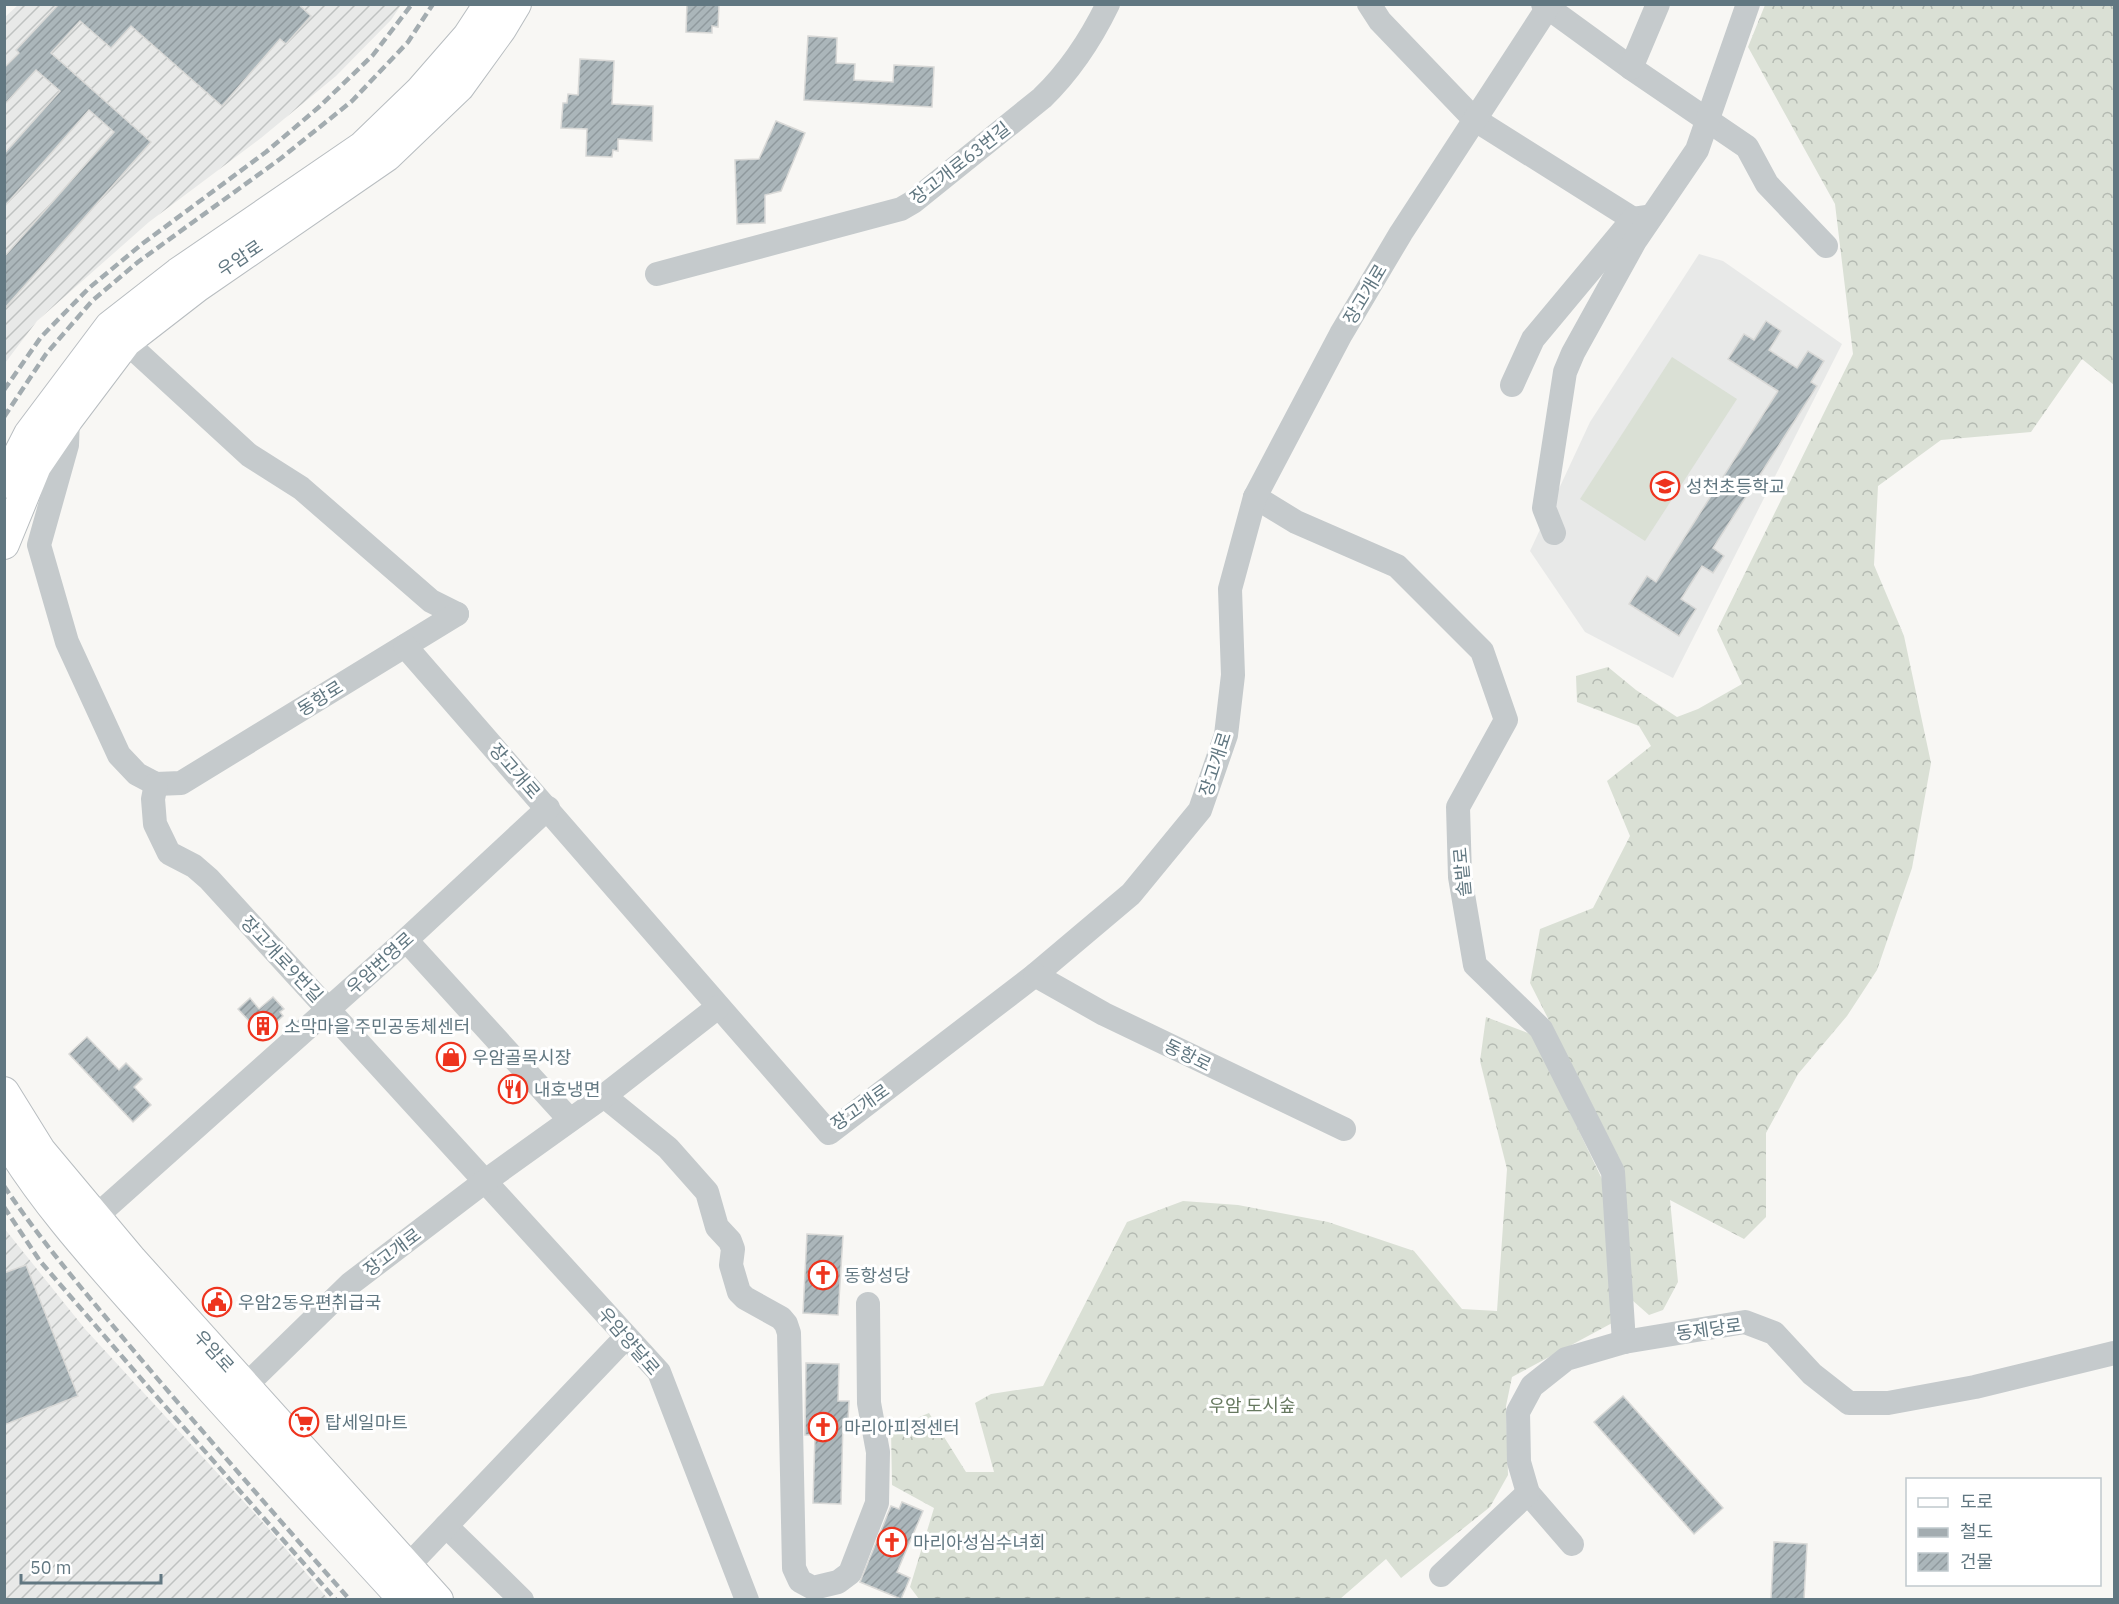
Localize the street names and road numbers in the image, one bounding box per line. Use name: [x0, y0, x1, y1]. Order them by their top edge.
street label: 장고개로63번길: [905, 117, 1015, 209]
street label: 우암로: [213, 235, 267, 281]
street label: 장고개로: [1338, 260, 1392, 328]
street label: 동항로: [293, 675, 347, 721]
street label: 장고개로: [1194, 729, 1236, 799]
street label: 장고개로: [485, 738, 545, 804]
street label: 솔밭로: [1448, 846, 1476, 898]
street label: 장고개로9번길: [236, 911, 328, 1007]
street label: 우암번영로: [342, 927, 418, 999]
street label: 동항로: [1161, 1034, 1215, 1076]
street label: 장고개로: [826, 1079, 894, 1135]
street label: 장고개로: [359, 1223, 425, 1281]
street label: 우암양달로: [593, 1302, 665, 1380]
street label: 동제당로: [1675, 1313, 1743, 1345]
street label: 우암로: [189, 1325, 239, 1377]

